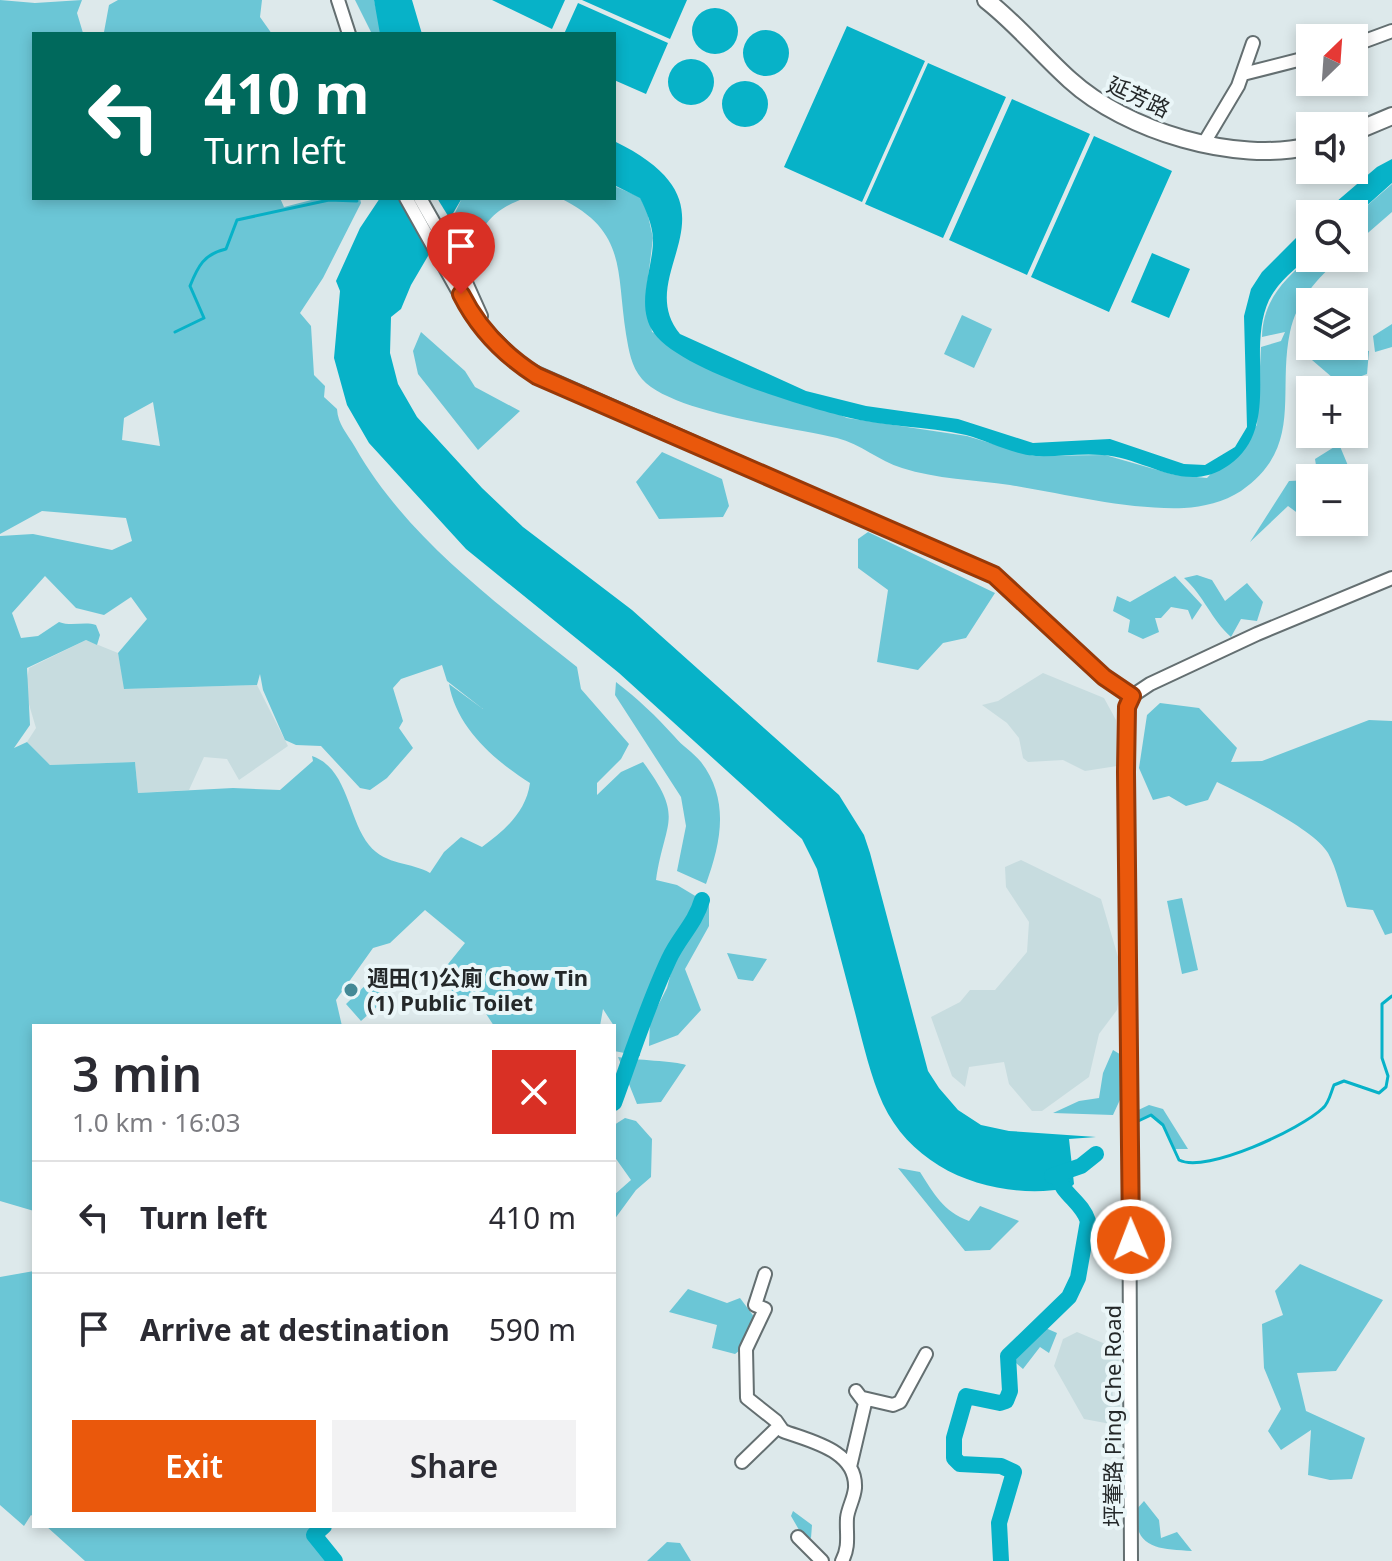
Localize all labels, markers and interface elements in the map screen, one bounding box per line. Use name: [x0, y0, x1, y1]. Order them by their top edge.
north arrow: [1296, 24, 1368, 96]
map controls: [1296, 24, 1368, 536]
text: 410 m: [204, 54, 369, 130]
icon: left: [72, 64, 176, 168]
street label: 延芳路: [1103, 68, 1175, 124]
button: sound: [1296, 112, 1368, 184]
text: Turn left: [204, 126, 346, 175]
button: search: [1296, 200, 1368, 272]
pin: [427, 212, 495, 294]
icon: arrive: [439, 224, 483, 268]
button: layers: [1296, 288, 1368, 360]
button: +: [1296, 376, 1368, 448]
button: −: [1296, 464, 1368, 536]
place label: 週田(1)公廁 Chow Tin (1) Public Toilet: [367, 962, 588, 1017]
marker: 週田(1)公廁 Chow Tin (1) Public Toilet: [342, 981, 360, 999]
text: 3 min: [72, 1041, 202, 1106]
button: close: [492, 1050, 576, 1134]
text: 1.0 km · 16:03: [72, 1104, 241, 1140]
icon: left: [72, 1195, 116, 1239]
text: Turn left: [140, 1197, 268, 1238]
text: 410 m: [489, 1197, 576, 1238]
position arrow: [1089, 1198, 1173, 1282]
street label: 坪輋路 Ping Che Road: [1097, 1305, 1127, 1527]
icon: arrive: [72, 1307, 116, 1351]
text: Arrive at destination: [140, 1309, 450, 1350]
text: 590 m: [489, 1309, 576, 1350]
button: Exit: [72, 1420, 316, 1512]
button: Share: [332, 1420, 576, 1512]

